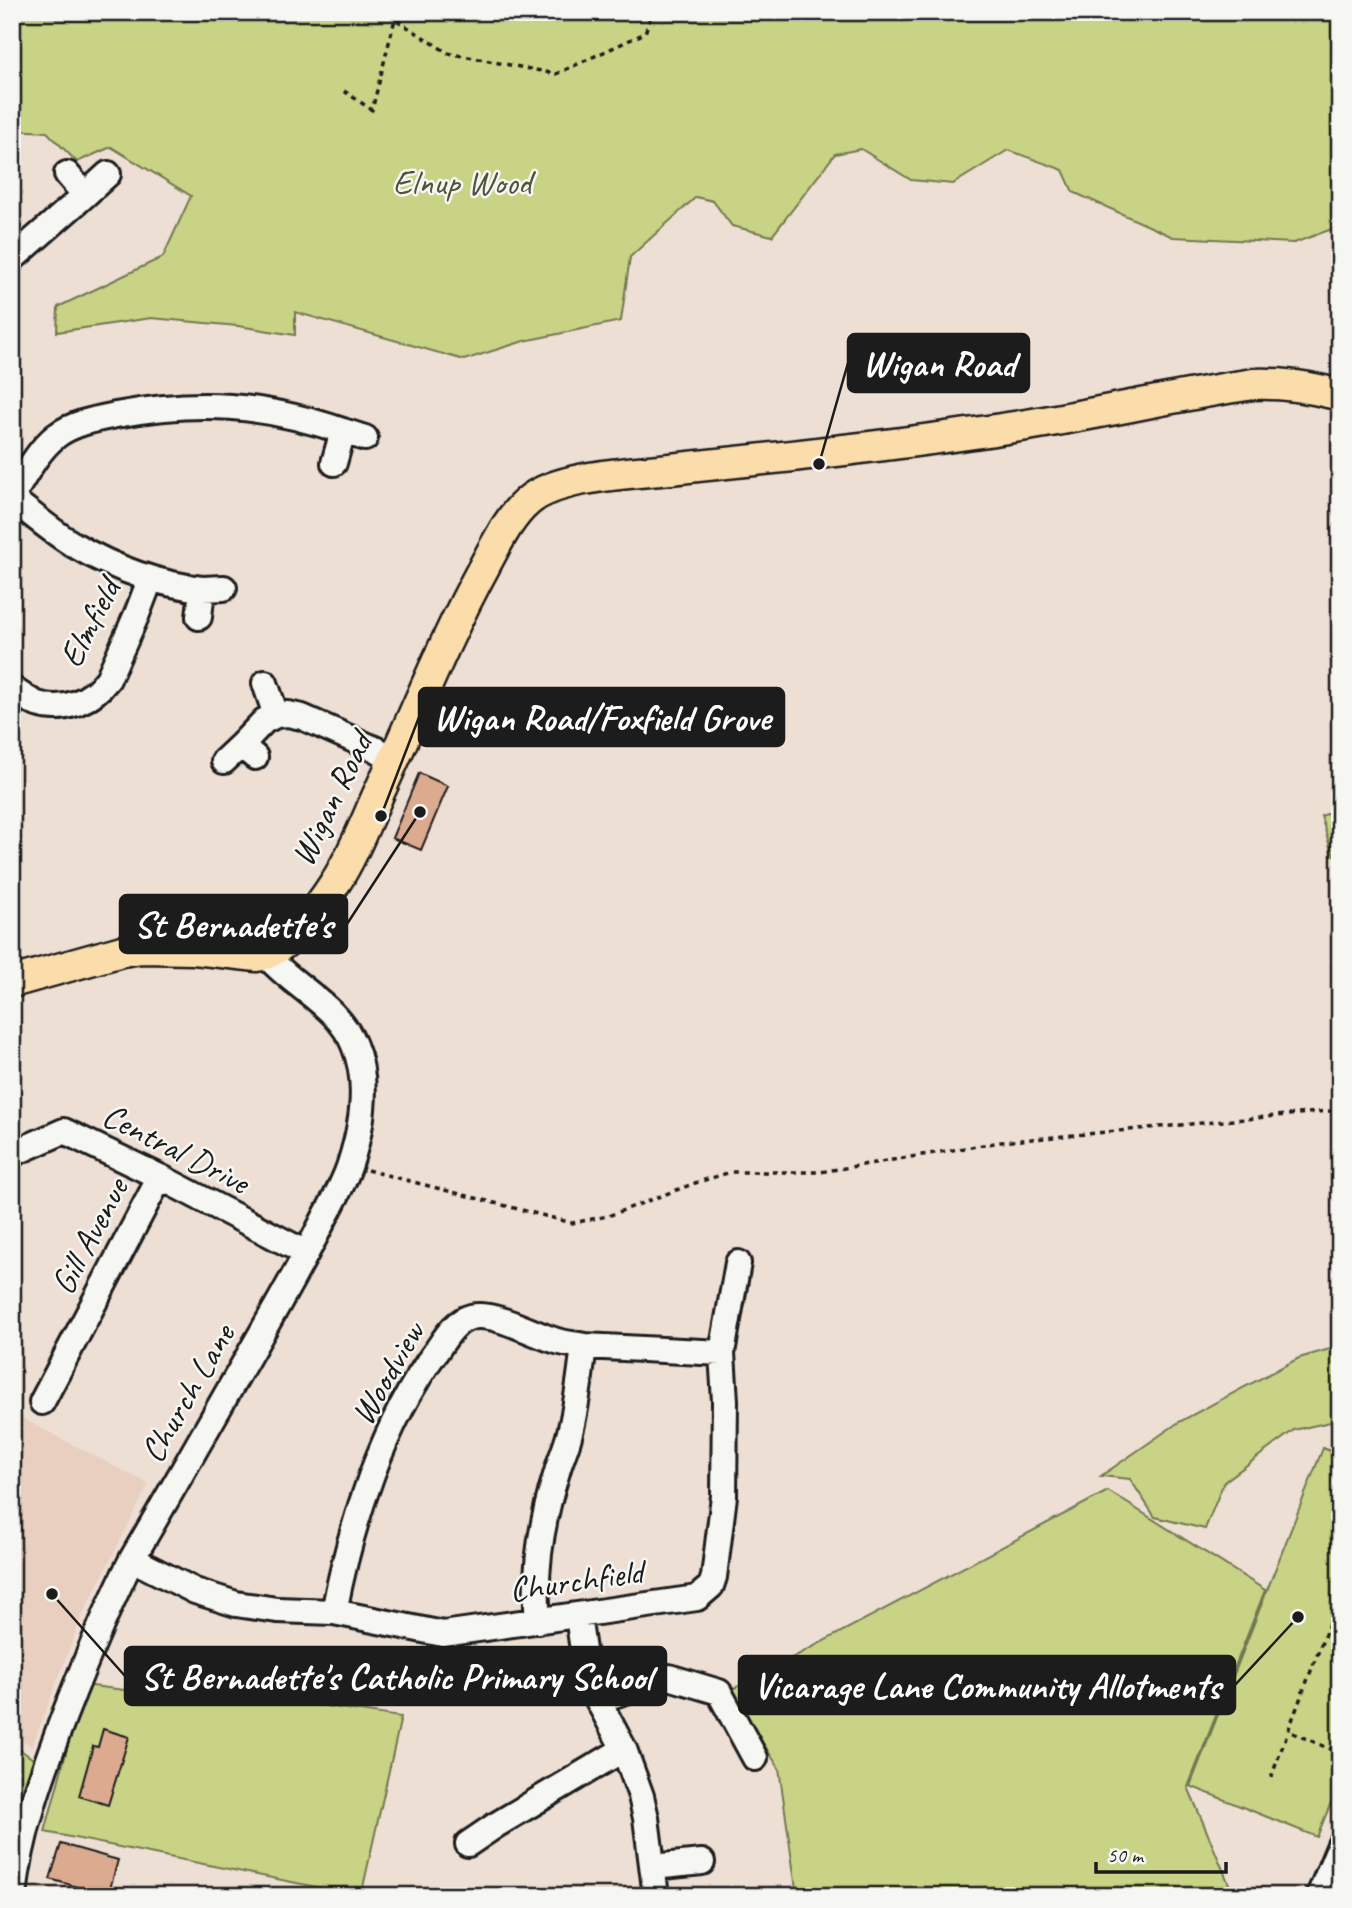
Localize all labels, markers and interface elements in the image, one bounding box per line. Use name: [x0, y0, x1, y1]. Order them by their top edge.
park label: Elnup Wood: [393, 160, 536, 205]
callout: Wigan Road: [848, 334, 1029, 392]
text: Wigan Road: [863, 340, 1022, 387]
street label: Elmfield: [48, 567, 133, 675]
callout: Wigan Road/Foxfield Grove: [419, 688, 784, 746]
text: Wigan Road/Foxfield Grove: [434, 694, 774, 741]
street label: Wigan Road: [280, 721, 385, 873]
callout: St Bernadette's: [120, 895, 347, 953]
text: St Bernadette's: [134, 901, 336, 948]
street label: Central Drive: [95, 1092, 259, 1206]
street label: Gill Avenue: [40, 1168, 140, 1302]
street label: Woodview: [340, 1311, 436, 1433]
street label: Church Lane: [130, 1314, 246, 1470]
street label: Churchfield: [506, 1548, 651, 1612]
callout: St Bernadette's Catholic Primary School: [125, 1647, 666, 1705]
text: St Bernadette's Catholic Primary School: [140, 1653, 658, 1700]
callout: Vicarage Lane Community Allotments: [739, 1656, 1235, 1714]
text: Vicarage Lane Community Allotments: [753, 1662, 1225, 1709]
scale bar: [1096, 1831, 1226, 1875]
text: 50 m: [1107, 1842, 1145, 1868]

